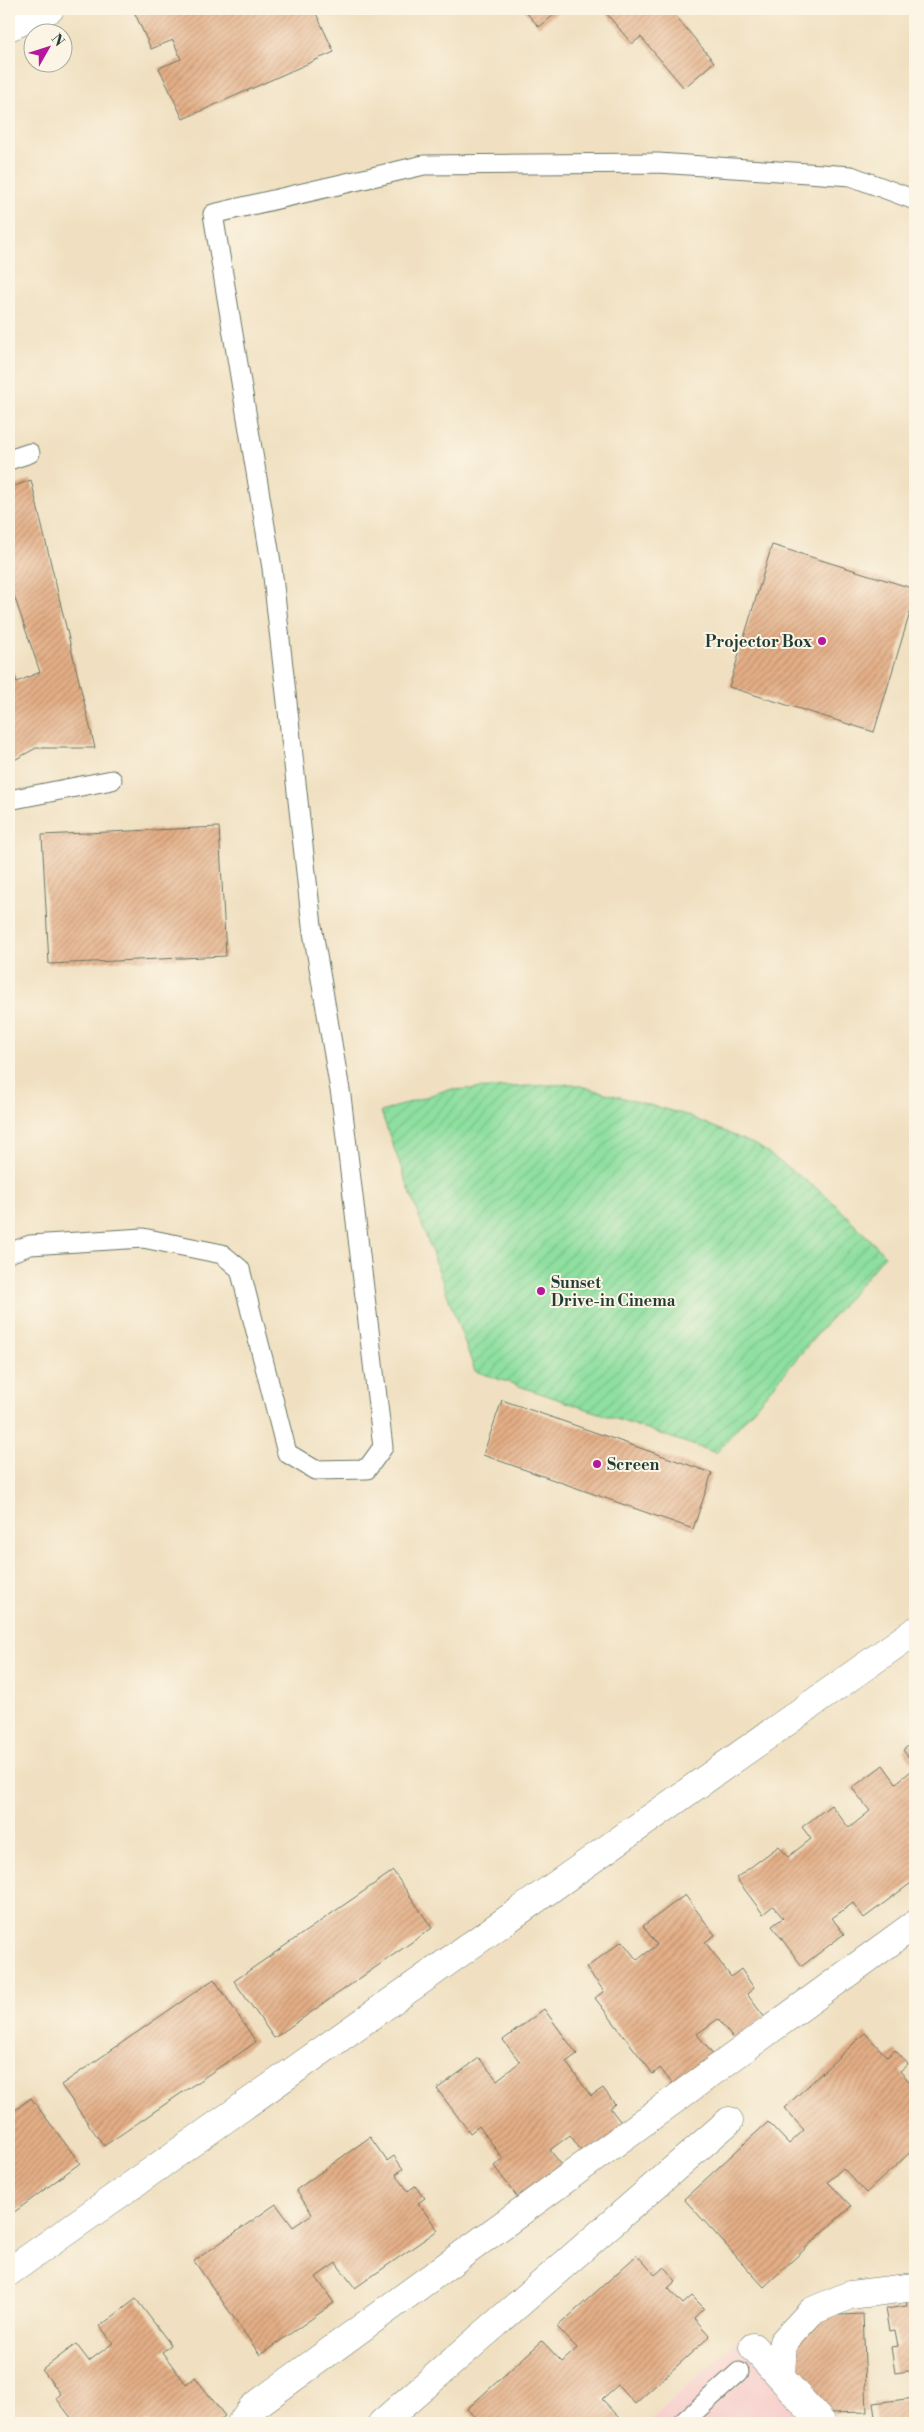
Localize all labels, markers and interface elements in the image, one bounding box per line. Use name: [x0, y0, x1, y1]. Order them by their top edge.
north arrow: [22, 22, 72, 72]
text: N: [47, 30, 68, 50]
place label: Projector Box: [705, 632, 813, 652]
marker: Projector Box: [816, 635, 828, 647]
place label: Sunset Drive-in Cinema: [551, 1273, 676, 1311]
marker: Sunset Drive-in Cinema: [535, 1285, 547, 1297]
place label: Screen: [607, 1455, 660, 1475]
marker: Screen: [591, 1458, 603, 1470]

